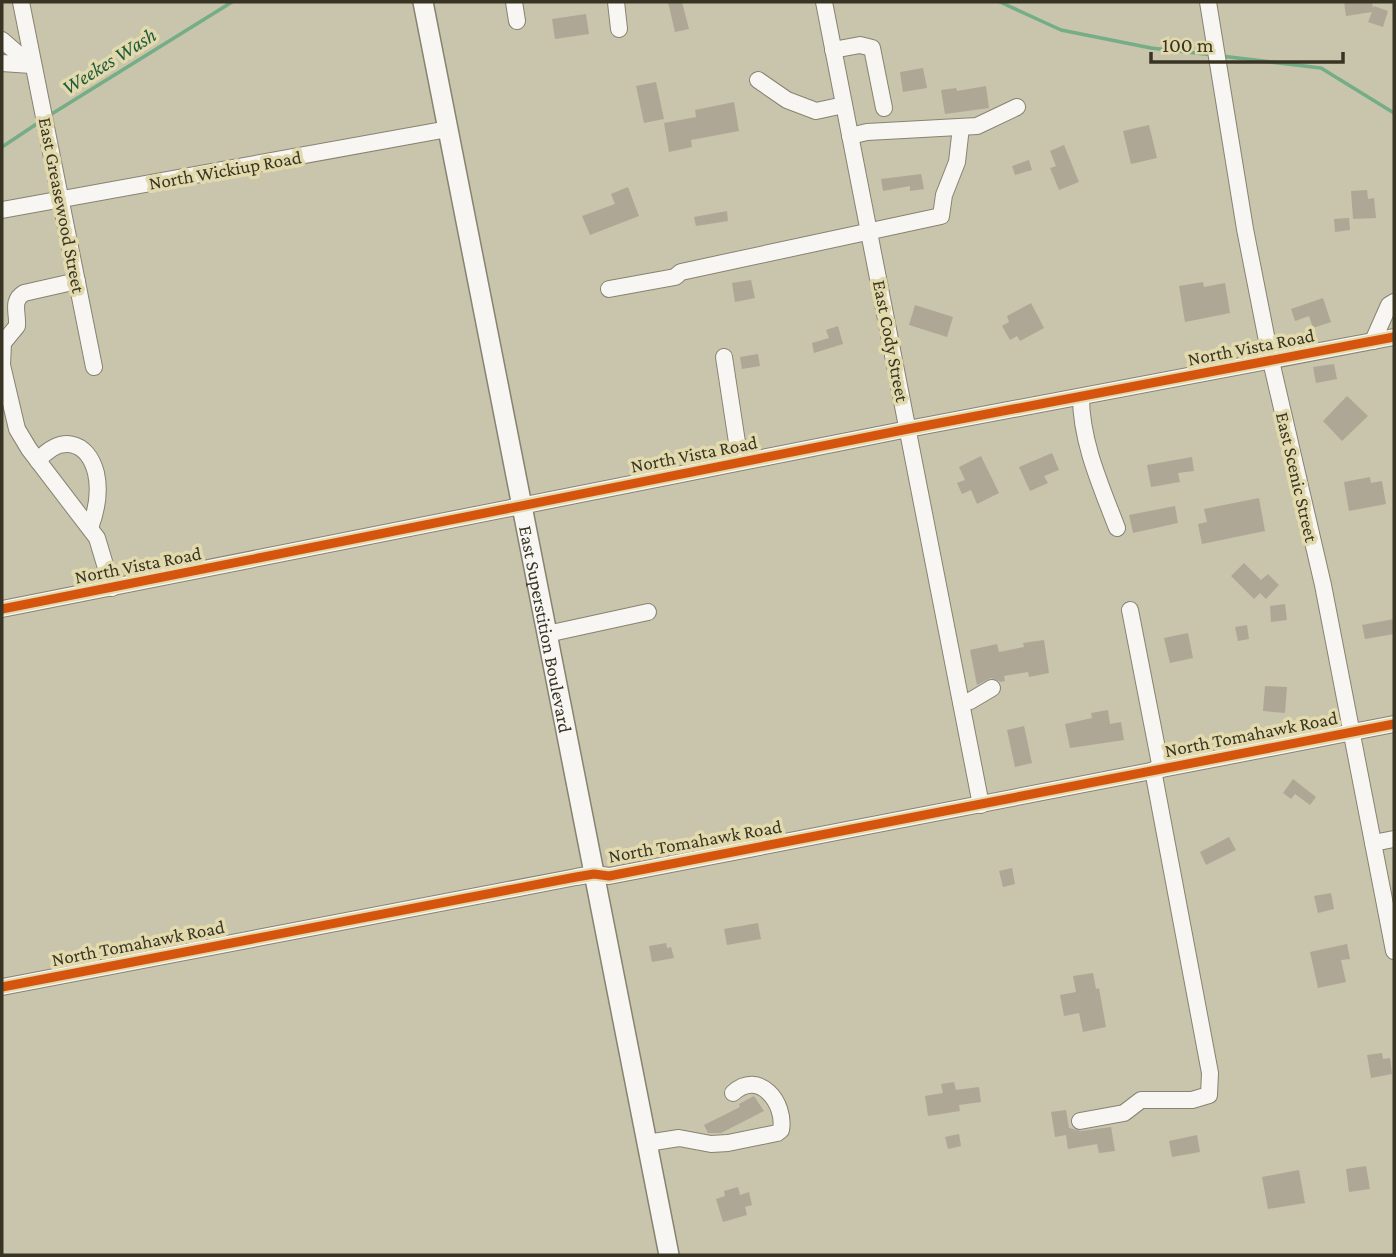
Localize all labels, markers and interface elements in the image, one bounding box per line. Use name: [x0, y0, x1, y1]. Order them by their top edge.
scale bar: [1151, 21, 1344, 65]
water label: Weekes Wash: [57, 23, 161, 99]
text: 100 m: [1162, 33, 1214, 57]
street label: East Greasewood Street: [35, 115, 89, 295]
street label: North Wickiup Road: [147, 146, 303, 194]
street label: East Cody Street: [869, 278, 913, 404]
street label: North Vista Road: [1186, 324, 1316, 370]
street label: East Scenic Street: [1272, 410, 1322, 545]
street label: North Vista Road: [629, 431, 759, 477]
street label: East Superstition Boulevard: [516, 524, 577, 734]
street label: North Vista Road: [73, 542, 203, 588]
street label: North Tomahawk Road: [1163, 707, 1339, 761]
street label: North Tomahawk Road: [607, 815, 783, 867]
street label: North Tomahawk Road: [50, 916, 226, 970]

